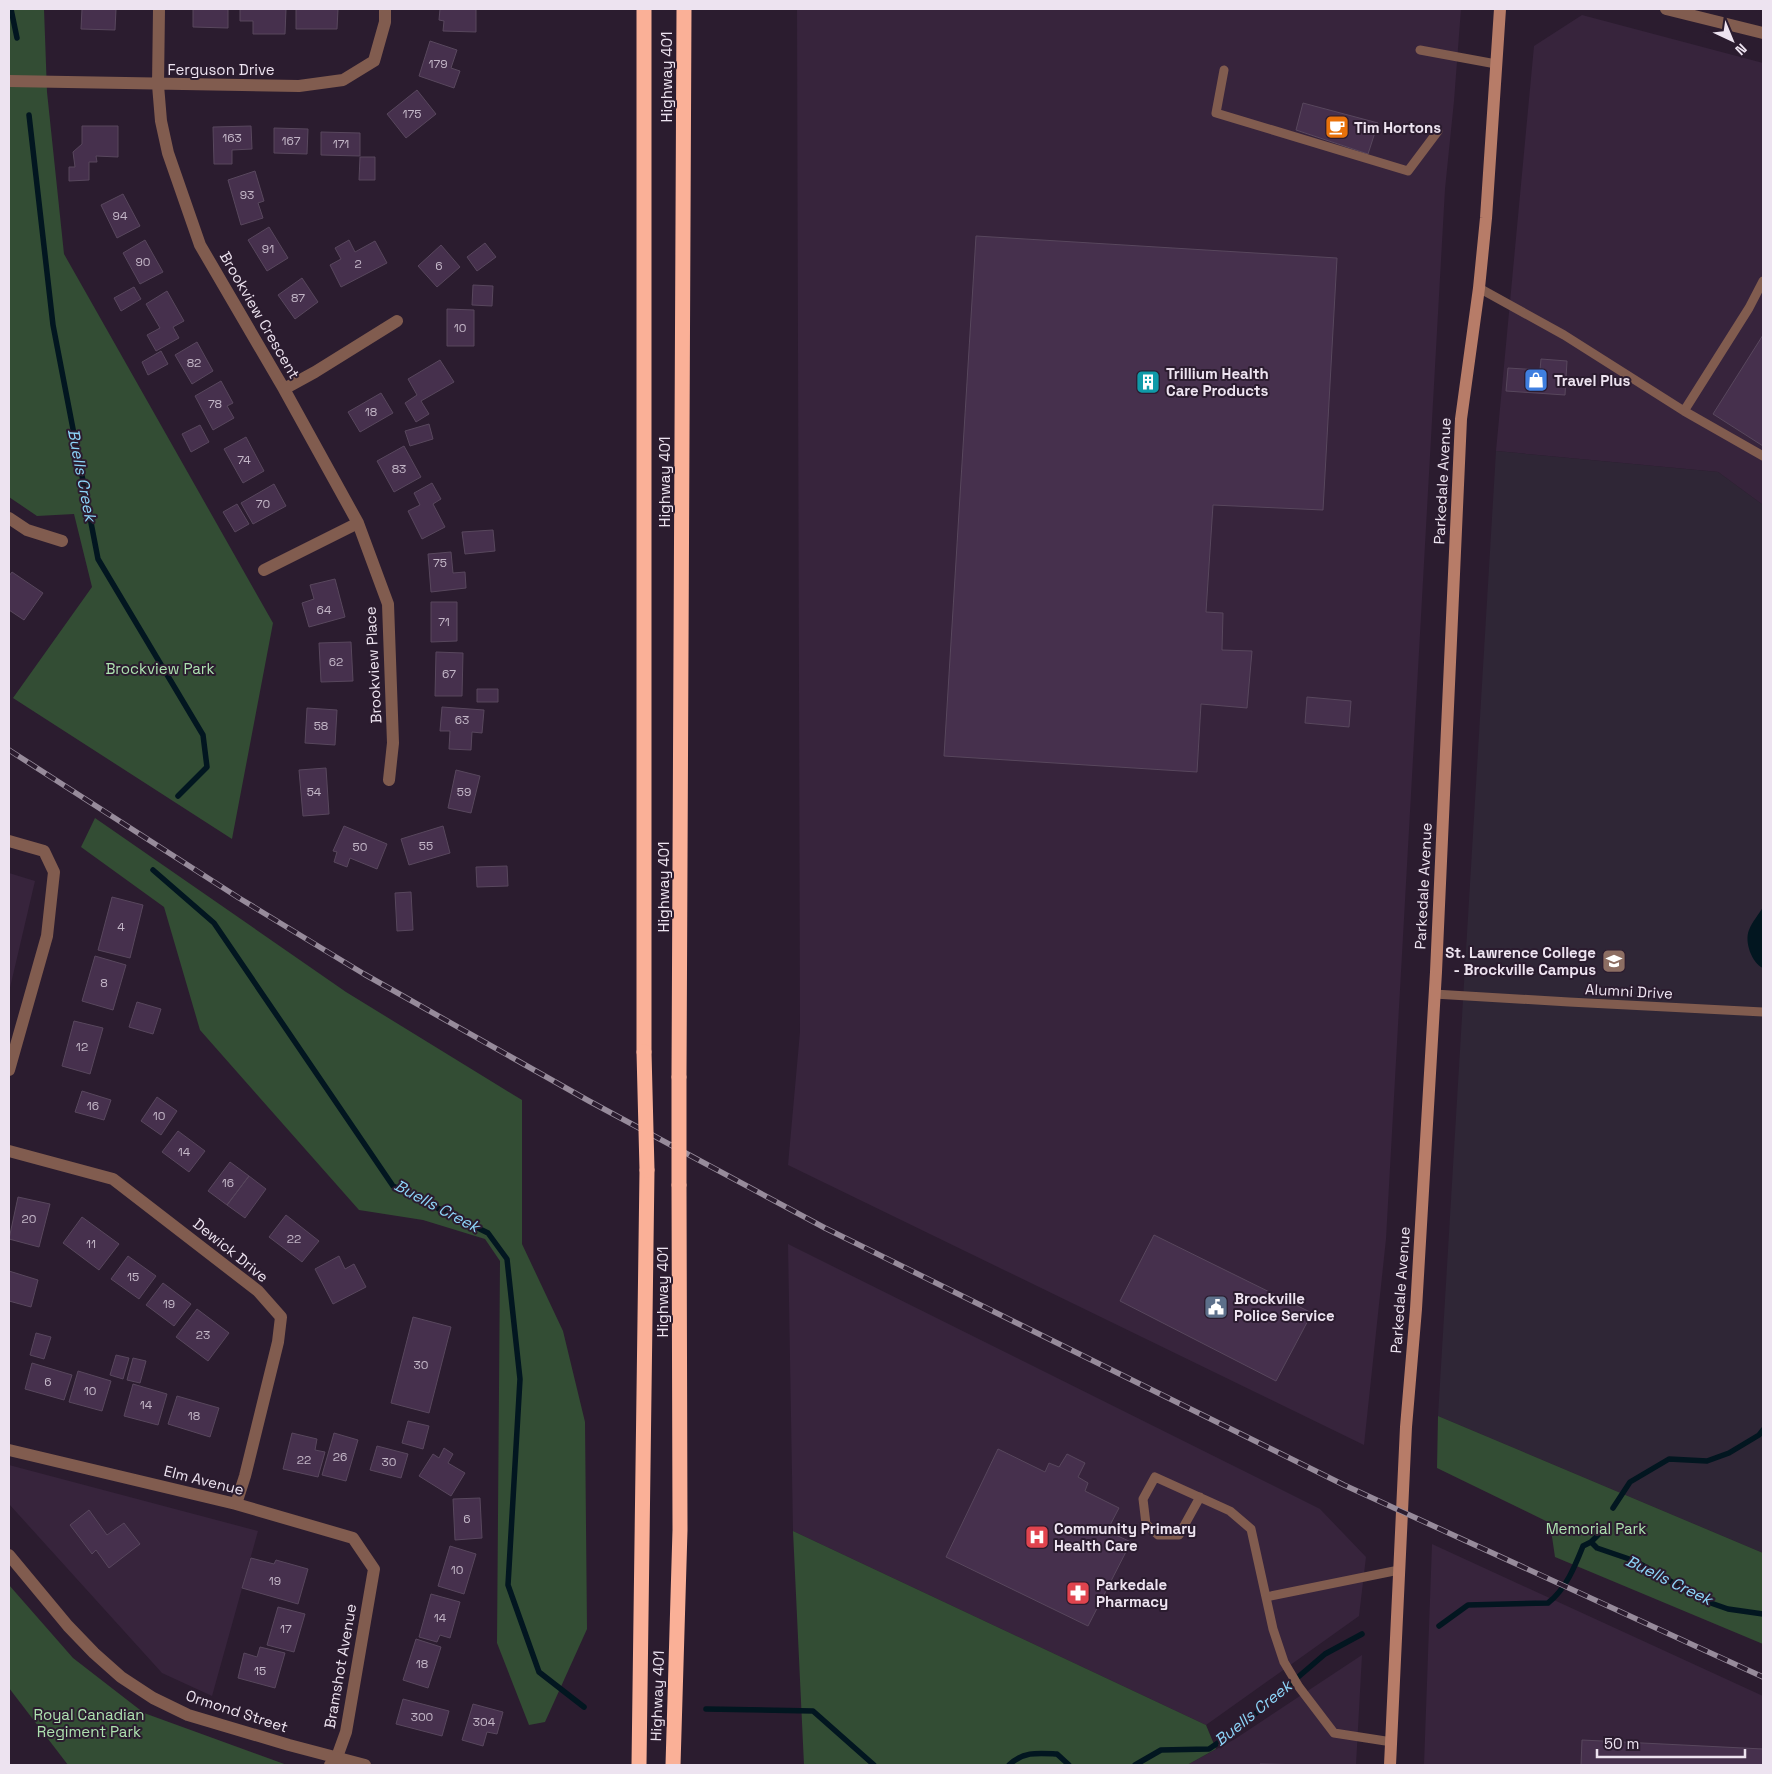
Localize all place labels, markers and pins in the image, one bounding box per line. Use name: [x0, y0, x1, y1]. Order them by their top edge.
cafe icon: Tim Hortons: [1324, 114, 1350, 140]
place label: Tim Hortons: [1354, 118, 1441, 137]
place label: Trillium Health Care Products: [1166, 364, 1269, 400]
shop icon: Travel Plus: [1523, 367, 1549, 393]
building icon: Trillium Health Care Products: [1135, 369, 1161, 395]
place label: Travel Plus: [1554, 371, 1631, 390]
place label: St. Lawrence College - Brockville Campus: [1445, 943, 1596, 979]
school or university icon: St. Lawrence College - Brockville Campus: [1601, 948, 1627, 974]
place label: Brockville Police Service: [1234, 1289, 1335, 1325]
public building icon: Brockville Police Service: [1203, 1294, 1229, 1320]
place label: Community Primary Health Care: [1054, 1519, 1196, 1555]
hospital icon: Community Primary Health Care: [1024, 1524, 1050, 1550]
place label: Parkedale Pharmacy: [1096, 1575, 1168, 1611]
pharmacy icon: Parkedale Pharmacy: [1065, 1580, 1091, 1606]

